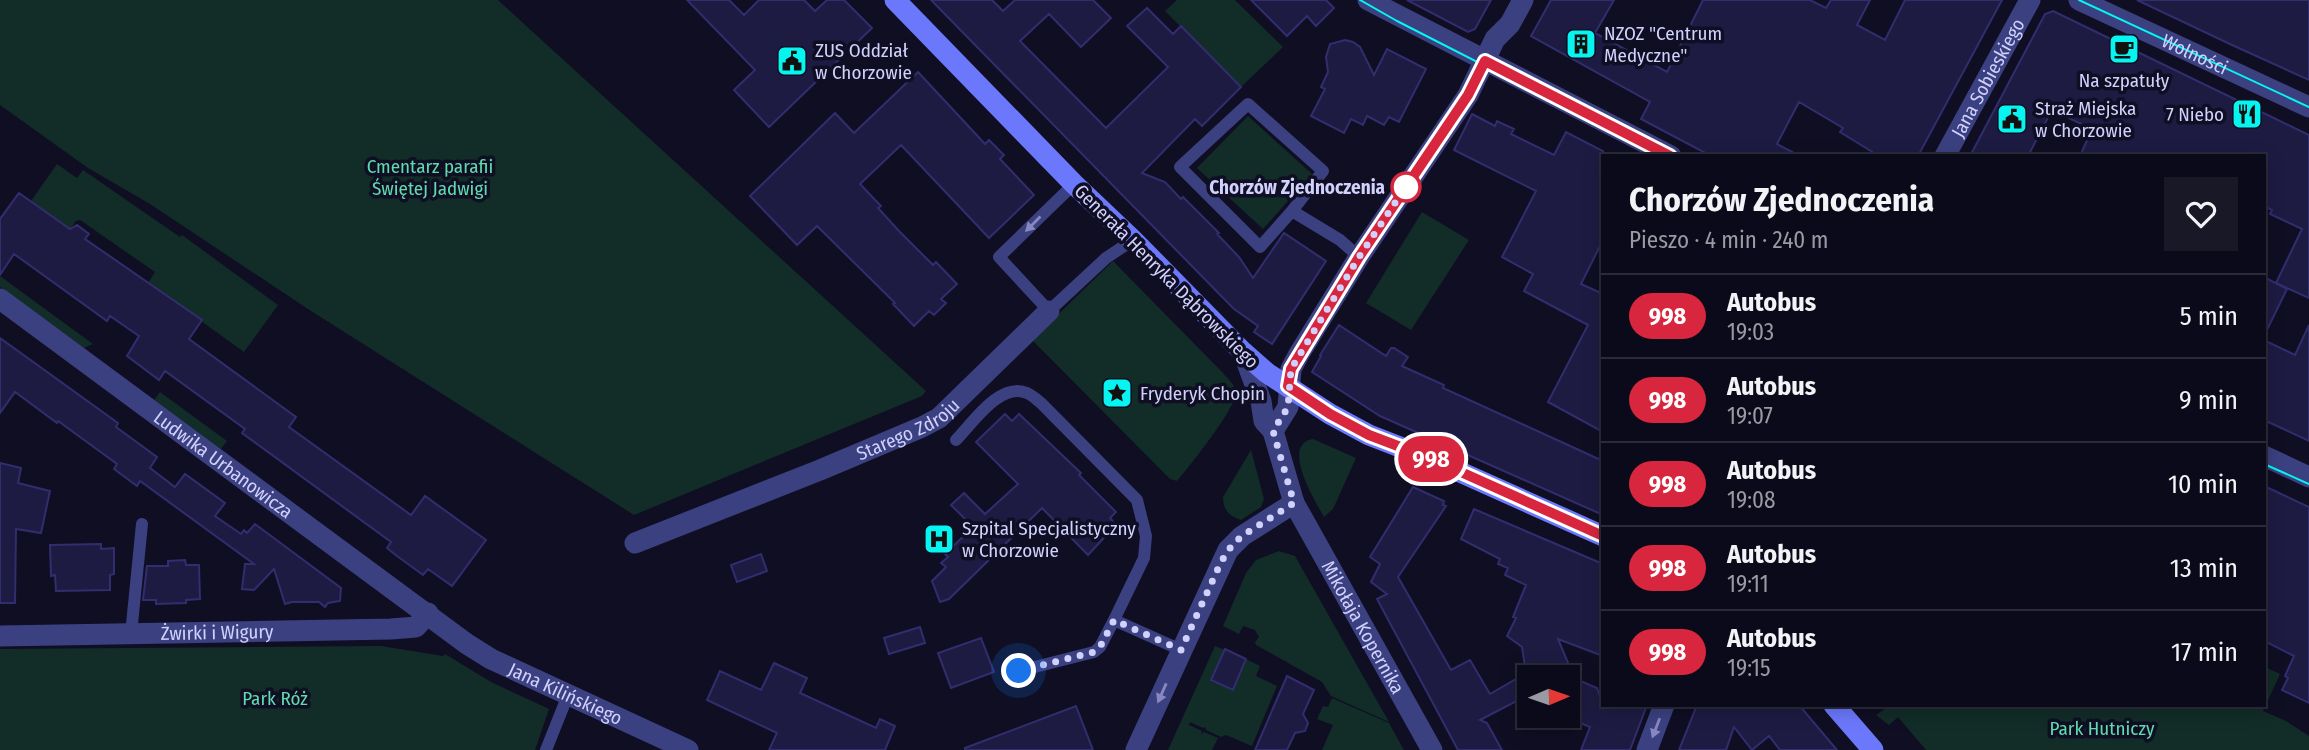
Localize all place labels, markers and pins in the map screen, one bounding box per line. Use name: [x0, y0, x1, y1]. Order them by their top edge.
place label: NZOZ "Centrum Medyczne": [1604, 22, 1722, 67]
building icon: NZOZ "Centrum Medyczne": [1564, 27, 1598, 61]
cafe icon: Na szpatuły: [2107, 32, 2141, 66]
place label: ZUS Oddział w Chorzowie: [815, 39, 912, 84]
public building icon: ZUS Oddział w Chorzowie: [775, 44, 809, 78]
place label: Na szpatuły: [2079, 69, 2170, 92]
place label: Straż Miejska w Chorzowie: [2035, 97, 2136, 142]
restaurant icon: 7 Niebo: [2230, 97, 2264, 131]
public building icon: Straż Miejska w Chorzowie: [1995, 102, 2029, 136]
place label: 7 Niebo: [2166, 103, 2224, 126]
marker: Chorzów Zjednoczenia: [1391, 172, 1421, 202]
place label: Chorzów Zjednoczenia: [1209, 176, 1385, 199]
place icon: Fryderyk Chopin: [1100, 376, 1134, 410]
place label: Fryderyk Chopin: [1140, 382, 1265, 405]
place label: Szpital Specjalistyczny w Chorzowie: [962, 517, 1136, 562]
hospital icon: Szpital Specjalistyczny w Chorzowie: [922, 522, 956, 556]

